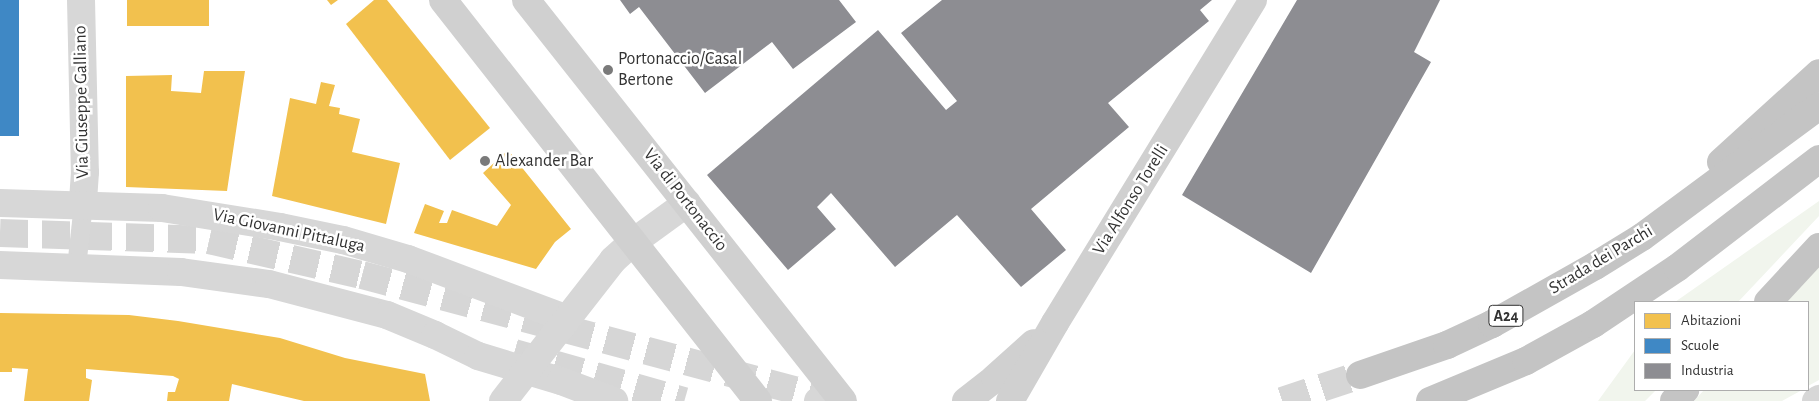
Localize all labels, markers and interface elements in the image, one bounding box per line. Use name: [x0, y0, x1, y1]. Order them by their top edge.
street label: Via Giuseppe Galliano: [70, 25, 94, 179]
place label: Portonaccio/Casal Bertone: [618, 49, 742, 92]
marker: Portonaccio/Casal Bertone: [602, 64, 614, 76]
street label: Via Alfonso Torelli: [1089, 141, 1173, 259]
street label: Via di Portonaccio: [638, 144, 732, 256]
place label: Alexander Bar: [495, 150, 593, 172]
marker: Alexander Bar: [479, 155, 491, 167]
street label: Via Giovanni Pittaluga: [211, 204, 367, 258]
street label: Strada dei Parchi: [1545, 221, 1657, 299]
legend: [1634, 301, 1809, 391]
road number: A24: [1487, 302, 1525, 330]
text: Abitazioni: [1681, 313, 1741, 328]
text: Scuole: [1681, 338, 1719, 353]
text: Industria: [1681, 363, 1734, 378]

